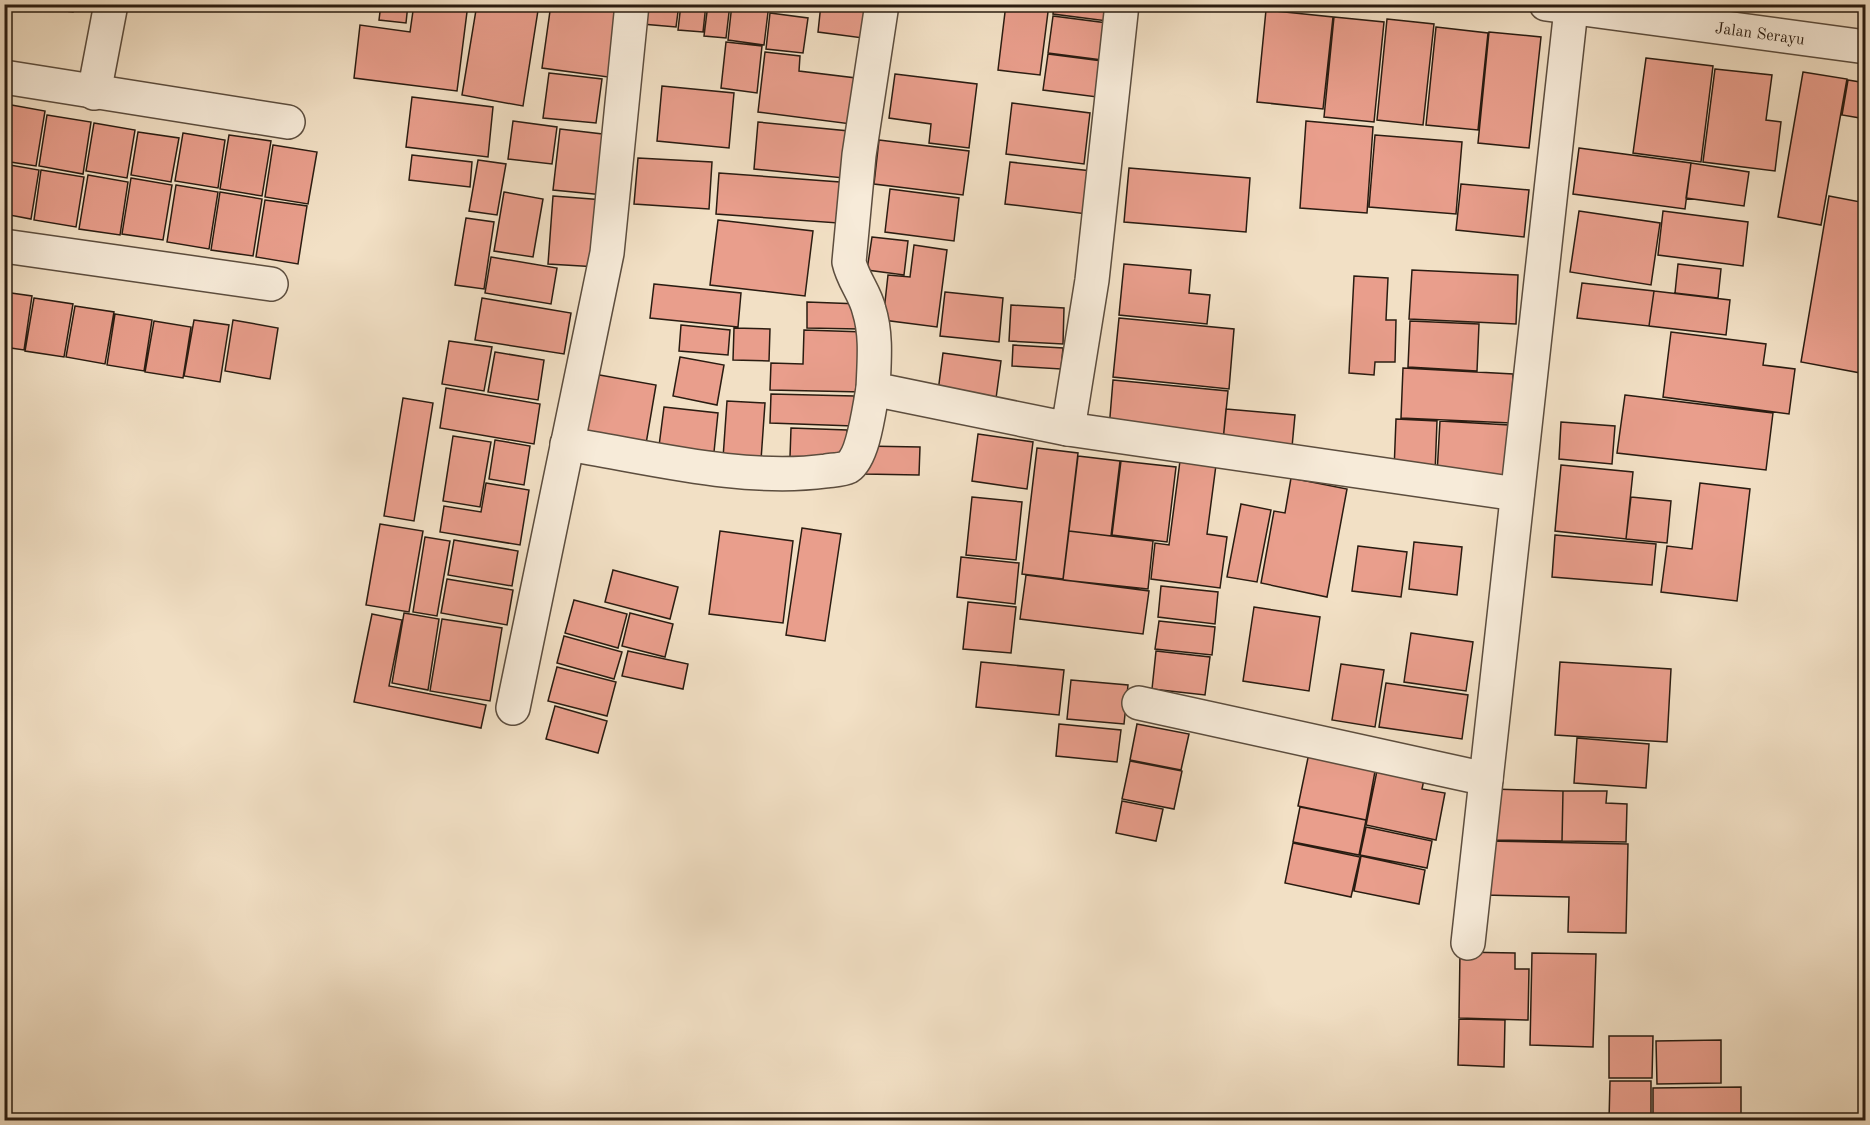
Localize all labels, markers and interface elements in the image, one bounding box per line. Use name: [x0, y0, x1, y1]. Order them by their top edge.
street label: Jalan Serayu: [1714, 21, 1806, 49]

